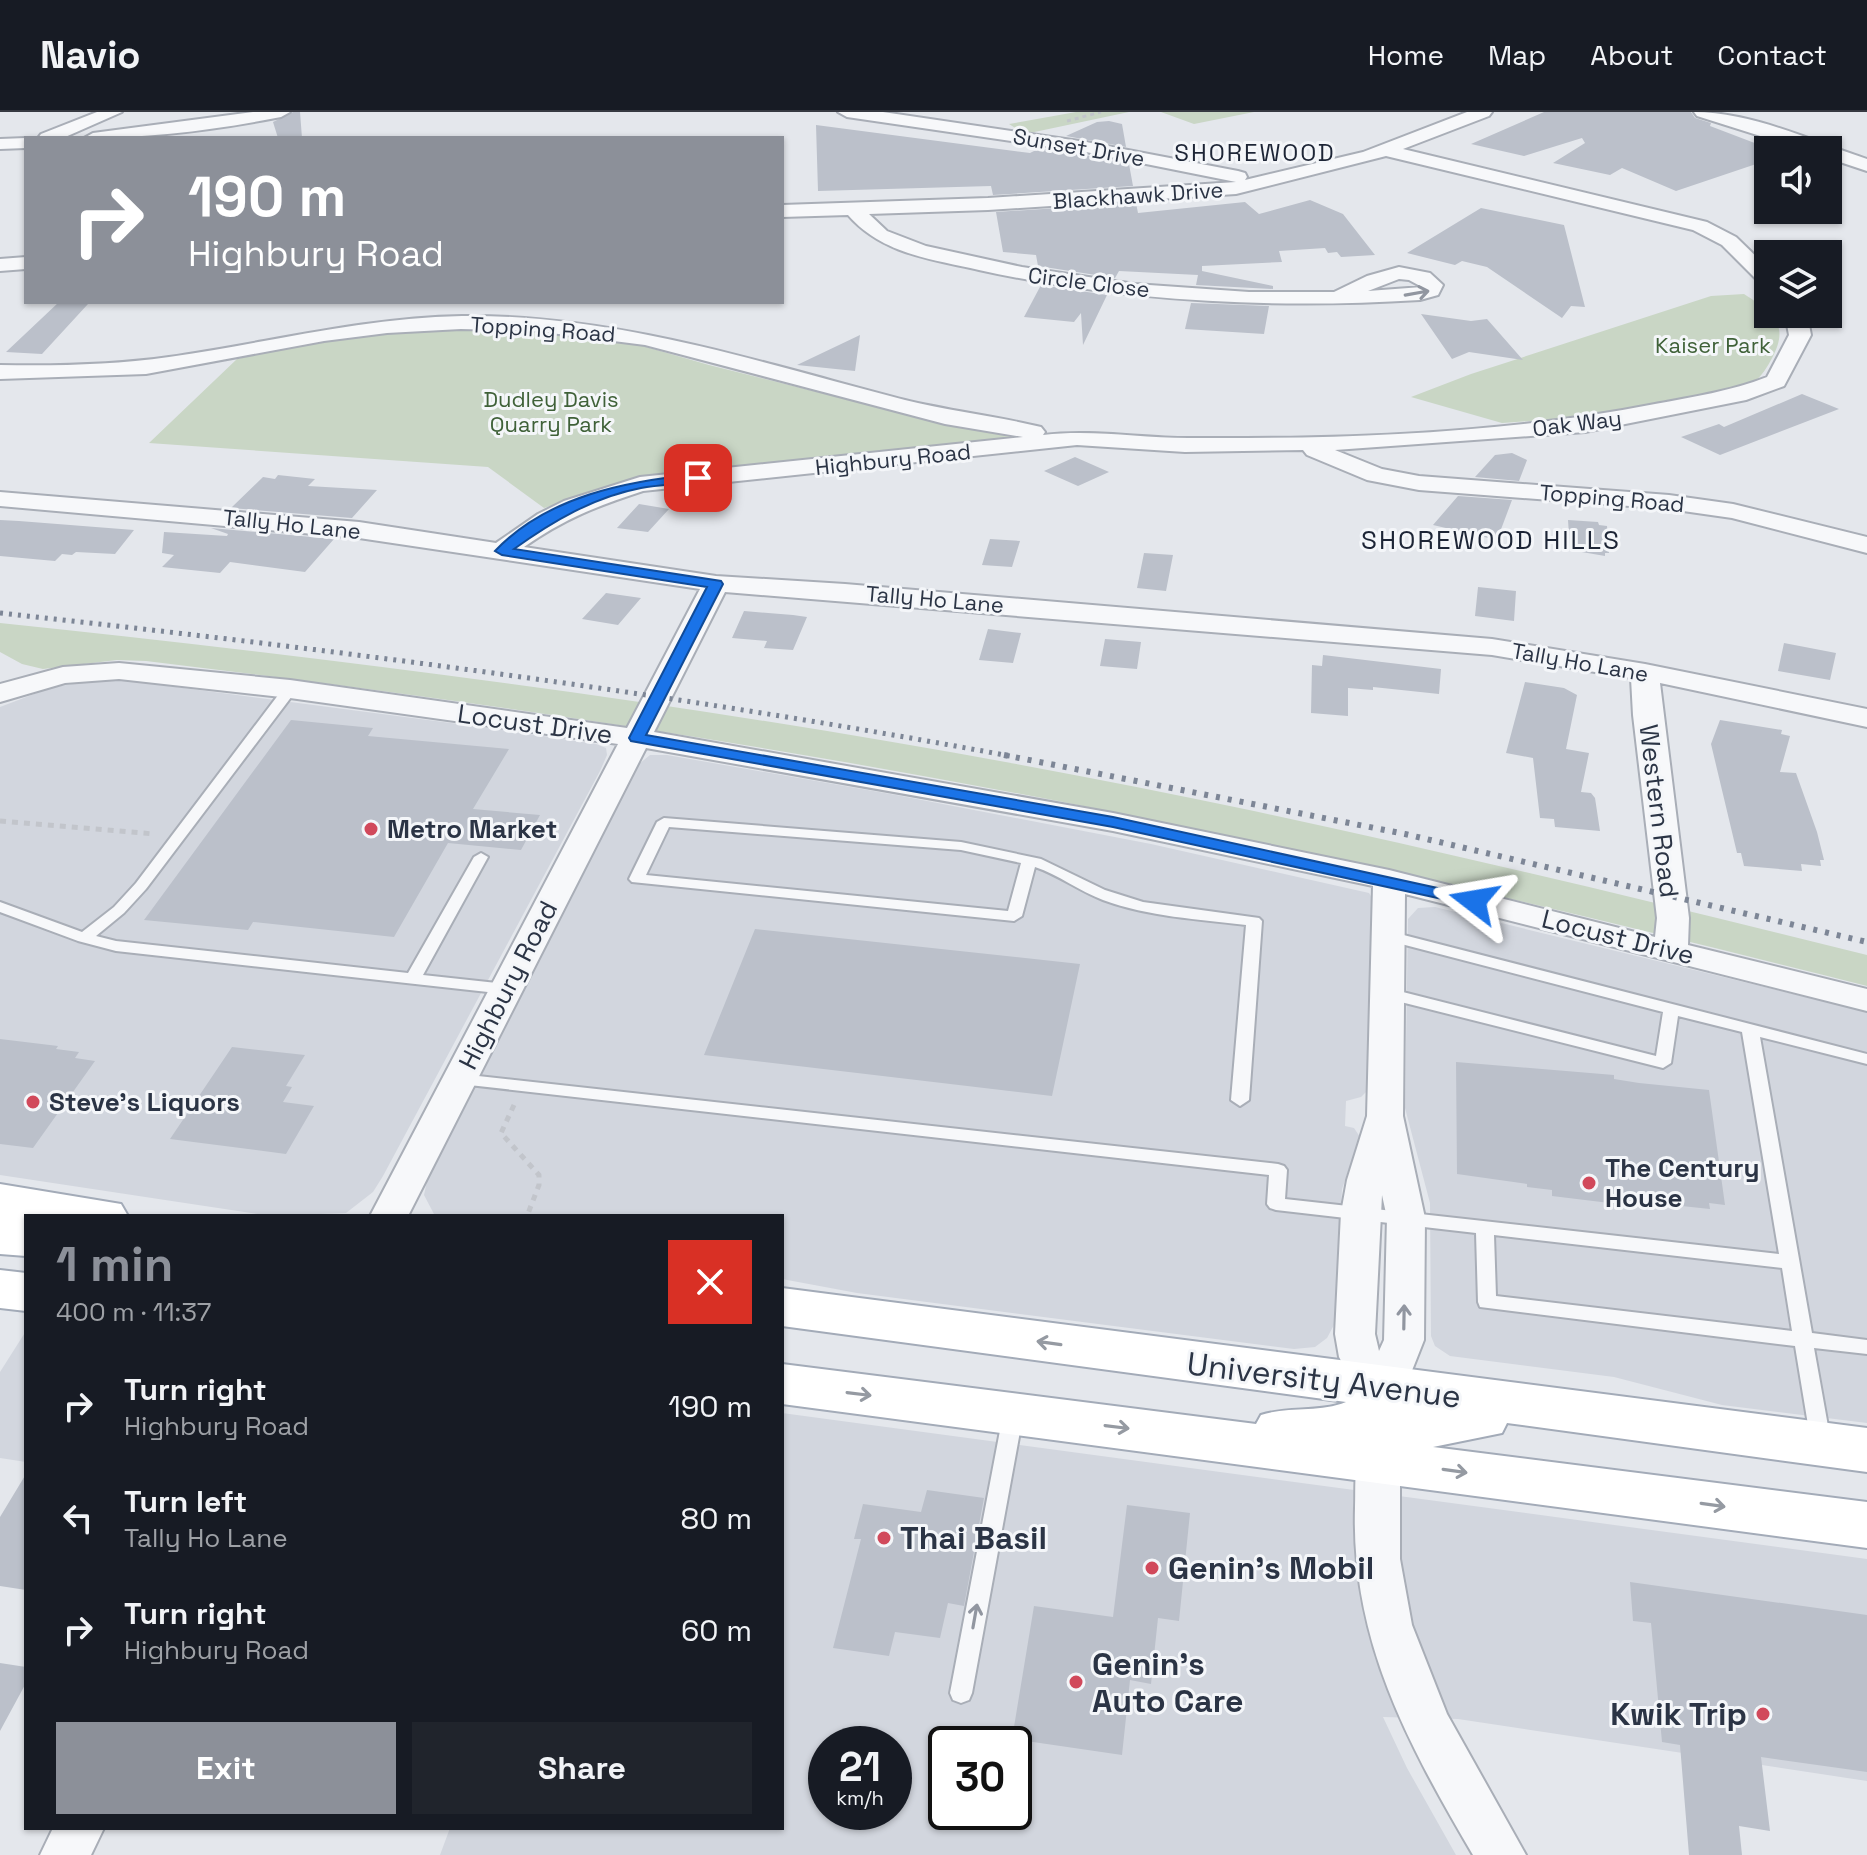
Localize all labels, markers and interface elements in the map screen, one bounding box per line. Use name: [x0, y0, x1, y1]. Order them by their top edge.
text: Navio: [40, 31, 141, 79]
text: Home: [1368, 37, 1444, 73]
text: Map: [1488, 37, 1546, 73]
text: About: [1590, 37, 1673, 73]
text: Contact: [1717, 37, 1827, 73]
street label: Sunset Drive: [1011, 122, 1147, 172]
map controls: [1754, 136, 1842, 328]
button: sound: [1754, 136, 1842, 224]
district label: SHOREWOOD: [1174, 137, 1336, 168]
text: 190 m: [188, 161, 346, 232]
icon: right: [56, 168, 160, 272]
street label: Blackhawk Drive: [1052, 175, 1224, 215]
text: Highbury Road: [188, 231, 444, 277]
button: layers: [1754, 240, 1842, 328]
street label: Circle Close: [1027, 261, 1151, 303]
one-way arrow: [1404, 285, 1430, 300]
street label: Topping Road: [470, 310, 616, 348]
park label: Kaiser Park: [1655, 331, 1771, 359]
park label: Dudley Davis Quarry Park: [483, 385, 619, 438]
street label: Oak Way: [1531, 404, 1623, 442]
street label: Highbury Road: [814, 437, 972, 481]
pin: [664, 444, 732, 512]
icon: arrive: [676, 456, 720, 500]
street label: Topping Road: [1538, 478, 1686, 518]
street label: Tally Ho Lane: [222, 503, 362, 545]
district label: SHOREWOOD HILLS: [1361, 523, 1621, 557]
street label: Tally Ho Lane: [865, 579, 1005, 619]
street label: Tally Ho Lane: [1509, 636, 1651, 688]
street label: Locust Drive: [455, 696, 615, 752]
street label: Western Road: [1632, 722, 1686, 900]
place label: Metro Market: [387, 812, 557, 846]
marker: Metro Market: [362, 820, 380, 838]
position arrow: [1432, 859, 1516, 943]
street label: Highbury Road: [451, 895, 565, 1075]
street label: Locust Drive: [1538, 902, 1698, 972]
place label: Steve's Liquors: [49, 1085, 240, 1119]
marker: Steve's Liquors: [24, 1093, 42, 1111]
place label: The Century House: [1605, 1151, 1760, 1215]
marker: The Century House: [1580, 1174, 1598, 1192]
text: 1 min: [56, 1234, 173, 1295]
button: close: [668, 1240, 752, 1324]
text: 400 m · 11:37: [56, 1295, 212, 1329]
one-way arrow: [1396, 1304, 1412, 1331]
one-way arrow: [1036, 1336, 1063, 1351]
street label: University Avenue: [1185, 1343, 1463, 1417]
text: Turn right: [124, 1370, 267, 1409]
icon: right: [56, 1384, 100, 1428]
text: 190 m: [668, 1387, 752, 1426]
one-way arrow: [846, 1387, 872, 1402]
text: Highbury Road: [124, 1409, 309, 1443]
one-way arrow: [1104, 1420, 1129, 1435]
one-way arrow: [1442, 1464, 1467, 1479]
text: Turn left: [124, 1482, 247, 1521]
icon: left: [56, 1496, 100, 1540]
one-way arrow: [1699, 1497, 1726, 1512]
text: 80 m: [681, 1499, 752, 1538]
place label: Thai Basil: [900, 1518, 1047, 1558]
text: Tally Ho Lane: [124, 1521, 288, 1555]
marker: Thai Basil: [875, 1529, 893, 1547]
place label: Genin's Mobil: [1168, 1548, 1374, 1588]
marker: Genin's Mobil: [1143, 1559, 1161, 1577]
text: Turn right: [124, 1594, 267, 1633]
one-way arrow: [969, 1604, 984, 1629]
icon: right: [56, 1608, 100, 1652]
text: 60 m: [681, 1611, 752, 1650]
text: Highbury Road: [124, 1633, 309, 1667]
place label: Genin's Auto Care: [1092, 1644, 1243, 1721]
marker: Genin's Auto Care: [1067, 1673, 1085, 1691]
place label: Kwik Trip: [1610, 1694, 1747, 1734]
marker: Kwik Trip: [1754, 1705, 1772, 1723]
button: Exit: [56, 1722, 396, 1814]
button: Share: [412, 1722, 752, 1814]
speed limit sign: 30: [928, 1726, 1032, 1830]
text: 21: [839, 1742, 881, 1793]
text: km/h: [836, 1785, 884, 1811]

